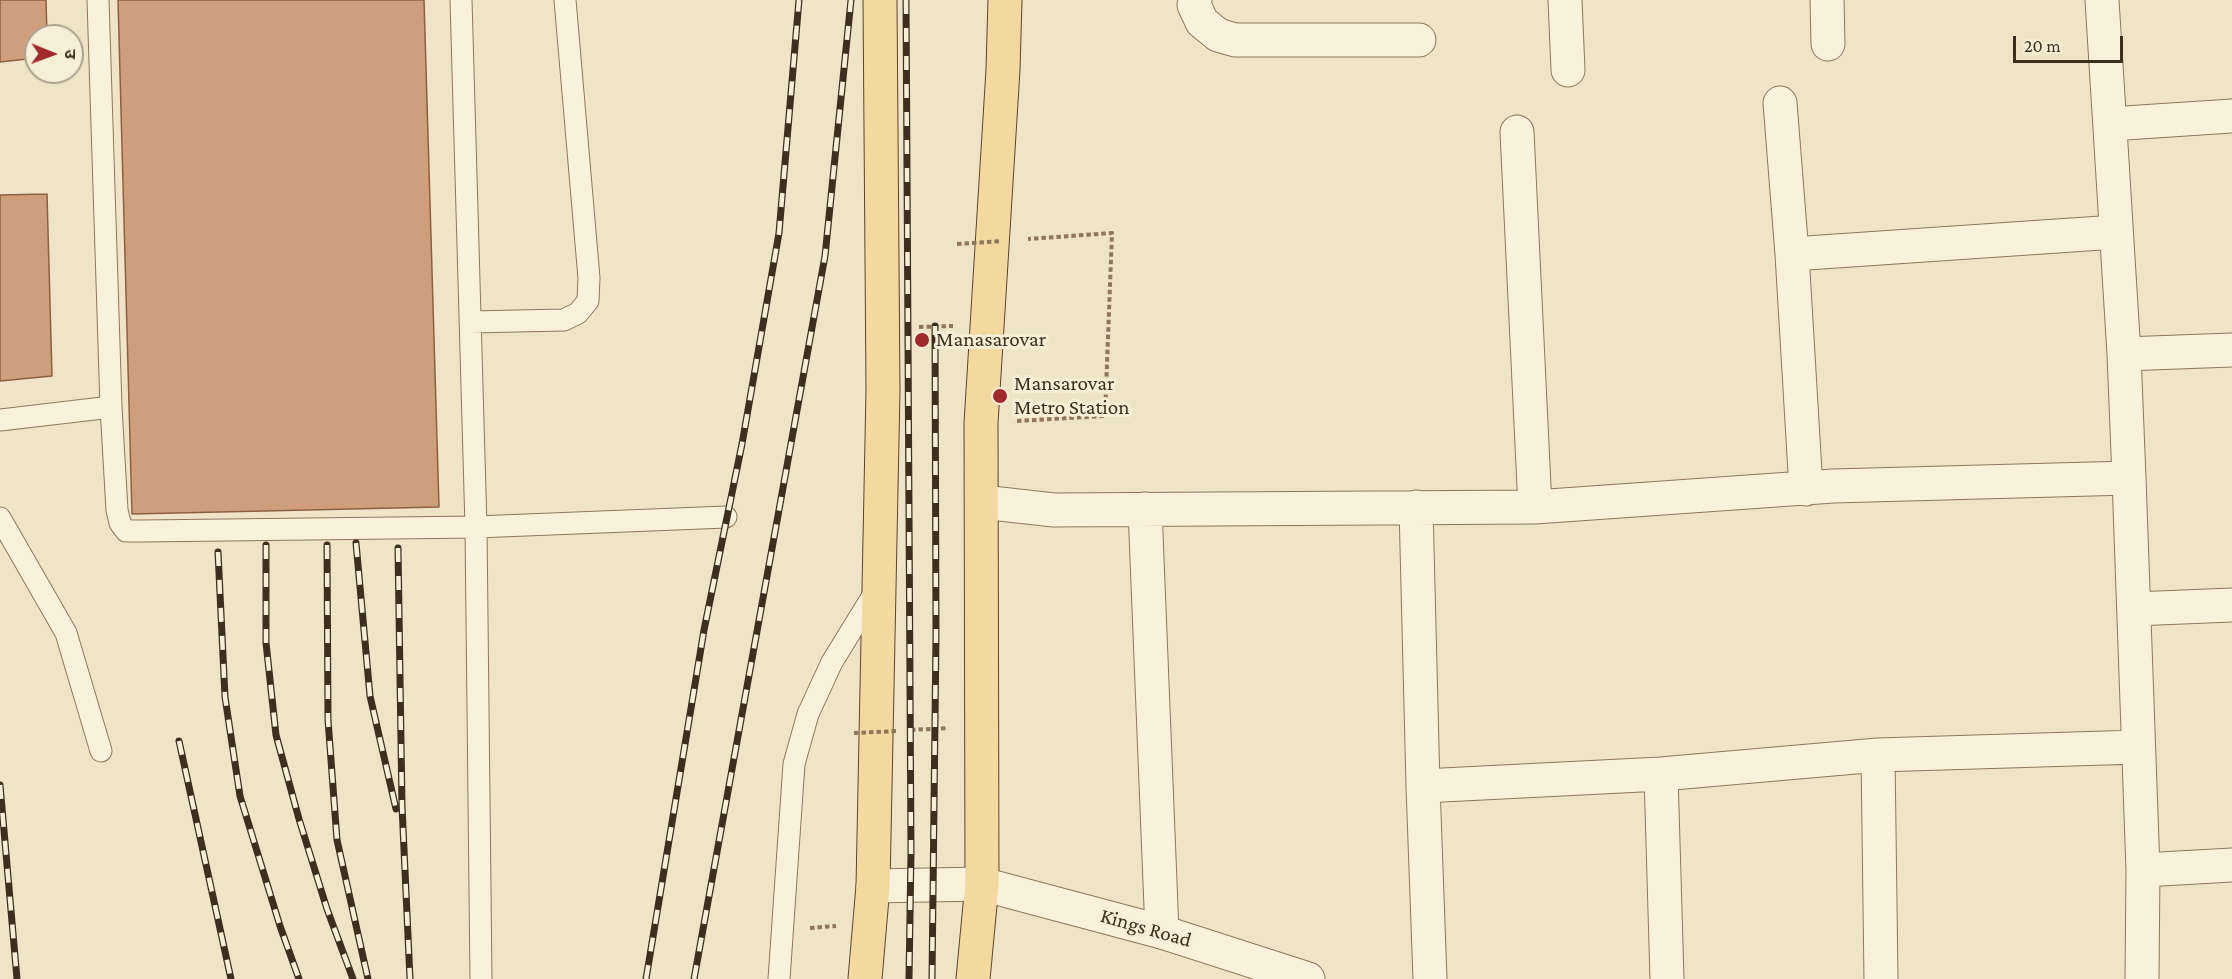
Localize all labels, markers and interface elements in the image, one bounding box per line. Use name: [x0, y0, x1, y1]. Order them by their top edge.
north arrow: [24, 24, 84, 84]
scale bar: [2016, 24, 2126, 62]
text: 20 m: [2024, 36, 2061, 56]
text: उ: [62, 49, 79, 59]
place label: Manasarovar: [936, 327, 1046, 353]
marker: Manasarovar: [913, 331, 931, 349]
place label: Mansarovar Metro Station: [1014, 371, 1130, 421]
marker: Mansarovar Metro Station: [991, 387, 1009, 405]
street label: Kings Road: [1098, 903, 1194, 953]

